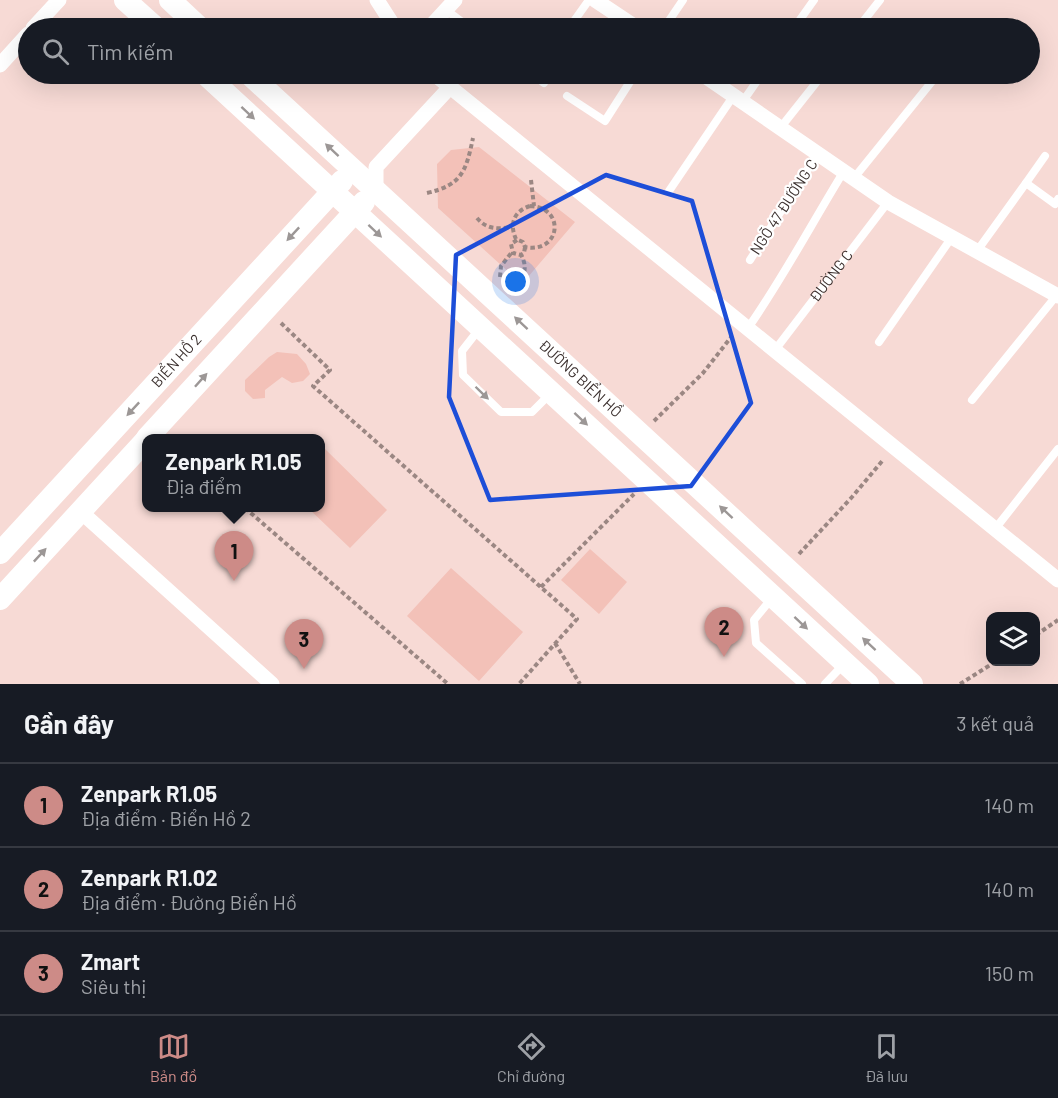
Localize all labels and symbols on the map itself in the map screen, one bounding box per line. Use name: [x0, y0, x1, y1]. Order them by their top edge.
one-way arrow: [240, 106, 255, 119]
one-way arrow: [325, 143, 340, 157]
street label: NGÕ 47 ĐƯỜNG C: [746, 155, 821, 258]
one-way arrow: [368, 223, 382, 237]
one-way arrow: [287, 226, 300, 241]
street label: ĐƯỜNG C: [805, 246, 856, 305]
your location: [501, 267, 530, 296]
one-way arrow: [513, 316, 528, 330]
street label: BIỂN HỒ 2: [147, 330, 205, 390]
street label: ĐƯỜNG BIỂN HỒ: [536, 335, 627, 421]
one-way arrow: [194, 373, 207, 388]
one-way arrow: [474, 385, 488, 399]
one-way arrow: [126, 401, 140, 416]
one-way arrow: [574, 412, 588, 426]
one-way arrow: [719, 506, 734, 519]
pin: 1: [214, 532, 254, 581]
one-way arrow: [32, 549, 46, 563]
pin: 2: [704, 608, 744, 657]
one-way arrow: [794, 616, 809, 630]
pin: 3: [284, 620, 324, 669]
one-way arrow: [862, 637, 877, 651]

